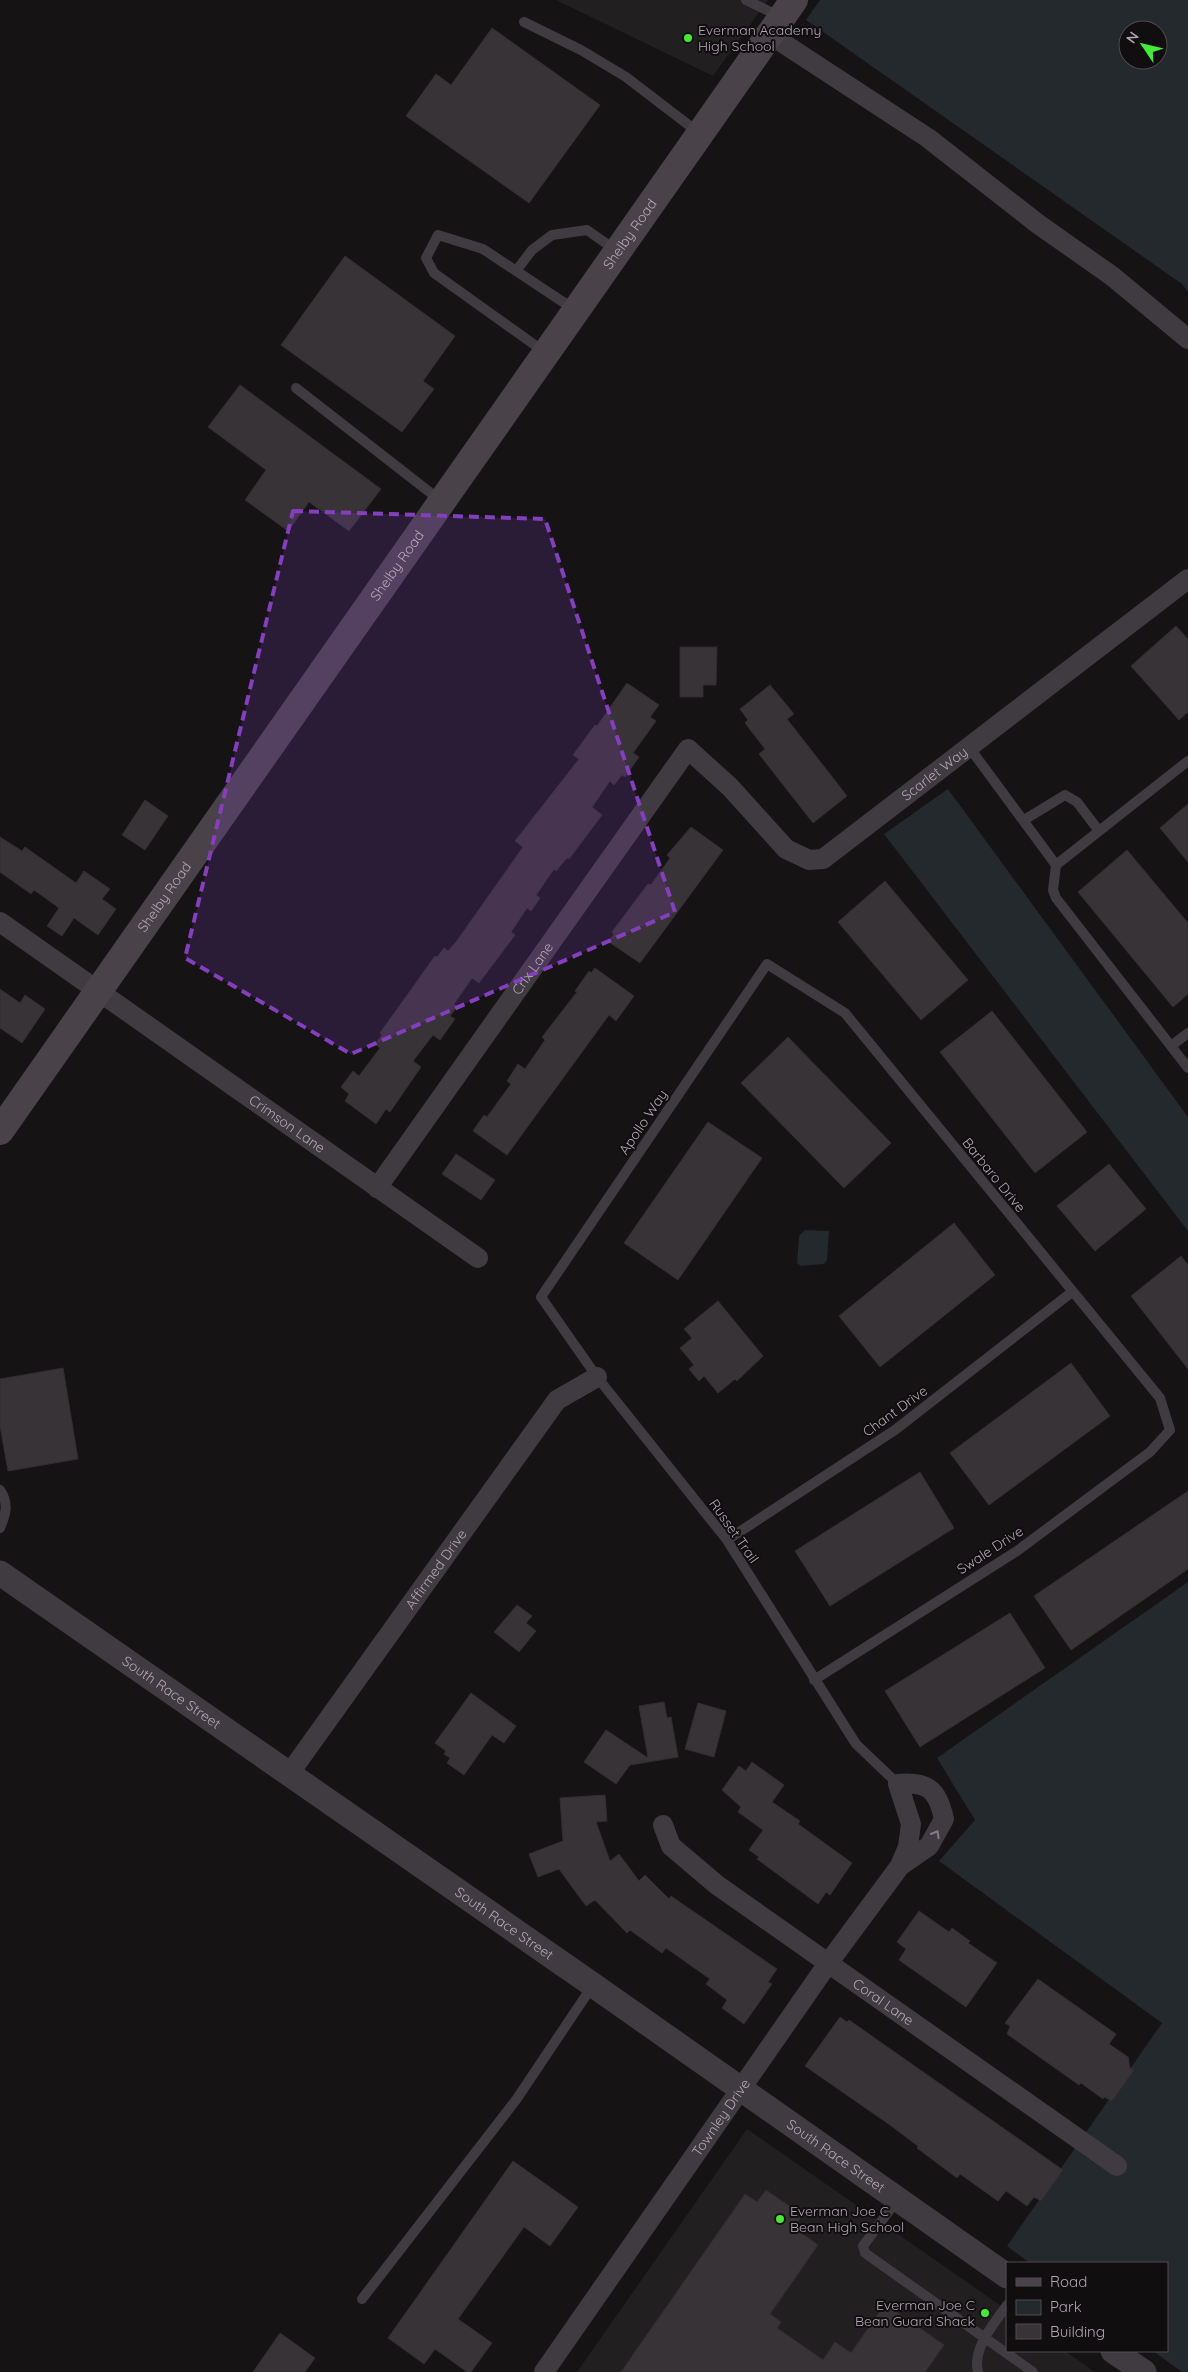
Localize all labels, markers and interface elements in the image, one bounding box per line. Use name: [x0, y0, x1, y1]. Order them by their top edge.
north arrow: [1118, 20, 1168, 70]
place label: Everman Academy High School: [698, 21, 821, 55]
text: N: [1122, 28, 1143, 47]
marker: Everman Academy High School: [682, 32, 694, 44]
street label: Shelby Road: [599, 195, 661, 273]
street label: Shelby Road: [366, 527, 428, 604]
street label: Scarlet Way: [898, 743, 971, 805]
street label: Shelby Road: [133, 858, 195, 936]
street label: Crix Lane: [508, 939, 557, 998]
street label: Apollo Way: [615, 1086, 671, 1158]
street label: Crimson Lane: [245, 1091, 329, 1157]
street label: Barbaro Drive: [958, 1134, 1030, 1216]
street label: Chant Drive: [859, 1381, 931, 1441]
street label: Russet Trail: [705, 1495, 763, 1567]
street label: Swale Drive: [953, 1522, 1027, 1578]
street label: Affirmed Drive: [401, 1526, 471, 1613]
street label: South Race Street: [119, 1652, 225, 1733]
one-way arrow: [929, 1830, 939, 1839]
street label: South Race Street: [451, 1883, 557, 1964]
street label: Coral Lane: [849, 1974, 917, 2029]
street label: Townley Drive: [688, 2075, 754, 2160]
street label: South Race Street: [783, 2115, 889, 2197]
place label: Everman Joe C Bean High School: [790, 2202, 904, 2236]
marker: Everman Joe C Bean High School: [774, 2213, 786, 2225]
legend: [1006, 2262, 1168, 2352]
text: Road: [1050, 2272, 1087, 2291]
place label: Everman Joe C Bean Guard Shack: [855, 2296, 975, 2330]
text: Park: [1050, 2297, 1082, 2316]
marker: Everman Joe C Bean Guard Shack: [979, 2307, 991, 2319]
text: Building: [1050, 2322, 1105, 2341]

